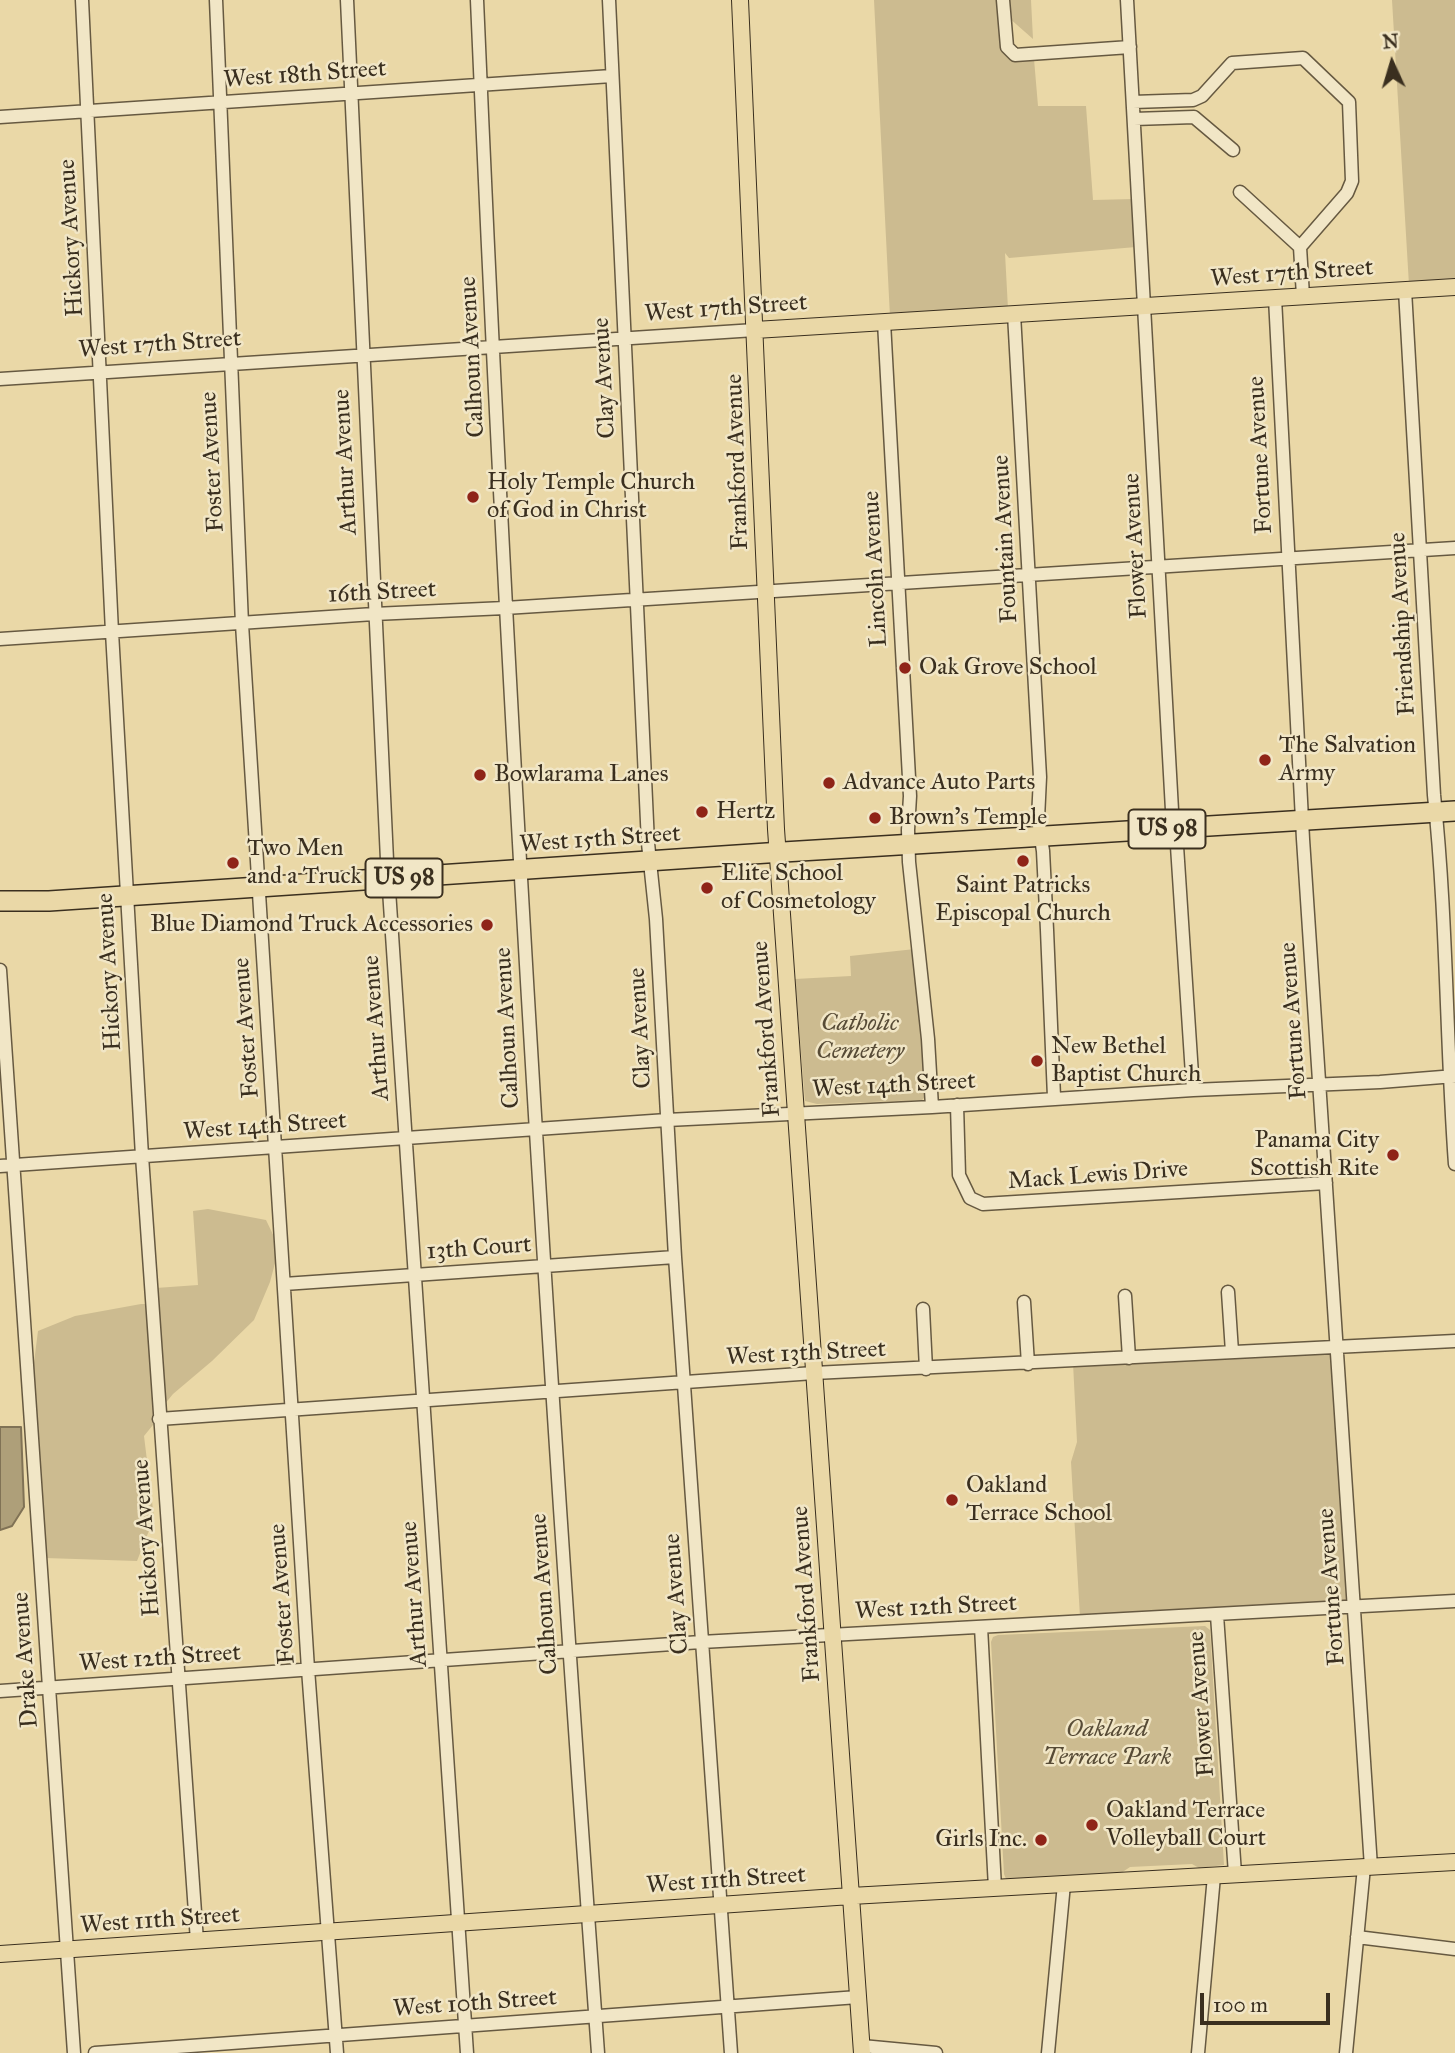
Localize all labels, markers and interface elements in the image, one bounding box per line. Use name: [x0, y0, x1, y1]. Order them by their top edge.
north arrow: [1357, 28, 1427, 98]
text: N: [1382, 30, 1399, 54]
street label: West 18th Street: [223, 55, 387, 95]
street label: Hickory Avenue: [53, 158, 91, 318]
street label: West 17th Street: [1210, 254, 1374, 294]
street label: Calhoun Avenue: [454, 276, 492, 438]
street label: West 17th Street: [644, 289, 808, 329]
street label: Clay Avenue: [587, 317, 623, 439]
street label: West 17th Street: [78, 325, 242, 365]
street label: Frankford Avenue: [721, 373, 755, 551]
street label: Fortune Avenue: [1242, 375, 1280, 535]
street label: Arthur Avenue: [328, 388, 364, 536]
street label: Foster Avenue: [195, 391, 231, 533]
street label: Fountain Avenue: [987, 454, 1025, 624]
place label: Holy Temple Church of God in Christ: [487, 469, 695, 525]
street label: Flower Avenue: [1118, 472, 1154, 620]
marker: Holy Temple Church of God in Christ: [465, 489, 481, 505]
street label: Lincoln Avenue: [858, 490, 894, 648]
street label: Friendship Avenue: [1384, 532, 1422, 716]
street label: 16th Street: [327, 576, 437, 610]
place label: Oak Grove School: [919, 654, 1097, 682]
marker: Oak Grove School: [897, 660, 913, 676]
place label: The Salvation Army: [1279, 732, 1416, 788]
marker: The Salvation Army: [1257, 752, 1273, 768]
place label: Bowlarama Lanes: [494, 761, 669, 789]
marker: Bowlarama Lanes: [472, 767, 488, 783]
place label: Advance Auto Parts: [843, 769, 1035, 797]
marker: Advance Auto Parts: [821, 775, 837, 791]
place label: Hertz: [716, 798, 775, 826]
marker: Hertz: [694, 804, 710, 820]
place label: Brown's Temple: [889, 804, 1047, 832]
marker: Brown's Temple: [867, 810, 883, 826]
road number: US 98: [1128, 810, 1206, 848]
street label: West 15th Street: [519, 820, 681, 860]
place label: Two Men and a Truck: [247, 835, 362, 891]
marker: Saint Patricks Episcopal Church: [1015, 853, 1031, 869]
marker: Two Men and a Truck: [225, 855, 241, 871]
road number: US 98: [366, 858, 442, 898]
place label: Elite School of Cosmetology: [721, 860, 876, 916]
place label: Saint Patricks Episcopal Church: [935, 872, 1111, 928]
marker: Elite School of Cosmetology: [699, 880, 715, 896]
street label: Hickory Avenue: [91, 892, 129, 1052]
place label: Blue Diamond Truck Accessories: [150, 911, 473, 939]
marker: Blue Diamond Truck Accessories: [479, 917, 495, 933]
street label: Frankford Avenue: [746, 940, 788, 1118]
street label: Fortune Avenue: [1274, 941, 1314, 1101]
street label: Calhoun Avenue: [489, 947, 527, 1109]
street label: Arthur Avenue: [358, 954, 396, 1102]
street label: Foster Avenue: [228, 957, 266, 1099]
street label: Clay Avenue: [623, 967, 659, 1089]
park label: Catholic Cemetery: [816, 1010, 904, 1066]
place label: New Bethel Baptist Church: [1051, 1033, 1201, 1089]
marker: New Bethel Baptist Church: [1029, 1053, 1045, 1069]
street label: West 14th Street: [812, 1067, 976, 1105]
street label: West 14th Street: [182, 1107, 348, 1147]
place label: Panama City Scottish Rite: [1250, 1127, 1379, 1183]
marker: Panama City Scottish Rite: [1385, 1147, 1401, 1163]
street label: Mack Lewis Drive: [1007, 1155, 1189, 1197]
street label: 13th Court: [426, 1231, 532, 1267]
street label: West 13th Street: [725, 1335, 887, 1373]
street label: Hickory Avenue: [127, 1458, 167, 1618]
place label: Oakland Terrace School: [966, 1472, 1112, 1528]
marker: Oakland Terrace School: [944, 1492, 960, 1508]
street label: Frankford Avenue: [786, 1505, 828, 1683]
street label: Fortune Avenue: [1312, 1507, 1352, 1667]
street label: Calhoun Avenue: [525, 1512, 565, 1676]
street label: Arthur Avenue: [396, 1520, 434, 1668]
street label: Foster Avenue: [264, 1523, 302, 1665]
street label: Clay Avenue: [658, 1533, 696, 1655]
street label: West 12th Street: [854, 1589, 1018, 1627]
street label: Drake Avenue: [7, 1591, 45, 1729]
street label: Flower Avenue: [1183, 1630, 1221, 1778]
street label: West 12th Street: [78, 1639, 242, 1679]
park label: Oakland Terrace Park: [1043, 1716, 1171, 1772]
place label: Oakland Terrace Volleyball Court: [1106, 1797, 1266, 1853]
marker: Oakland Terrace Volleyball Court: [1084, 1817, 1100, 1833]
place label: Girls Inc.: [935, 1826, 1027, 1854]
marker: Girls Inc.: [1033, 1832, 1049, 1848]
street label: West 11th Street: [645, 1861, 807, 1901]
street label: West 11th Street: [79, 1901, 241, 1941]
scale bar: [1203, 1980, 1332, 2024]
street label: West 10th Street: [392, 1984, 558, 2024]
text: 100 m: [1213, 1992, 1268, 2018]

